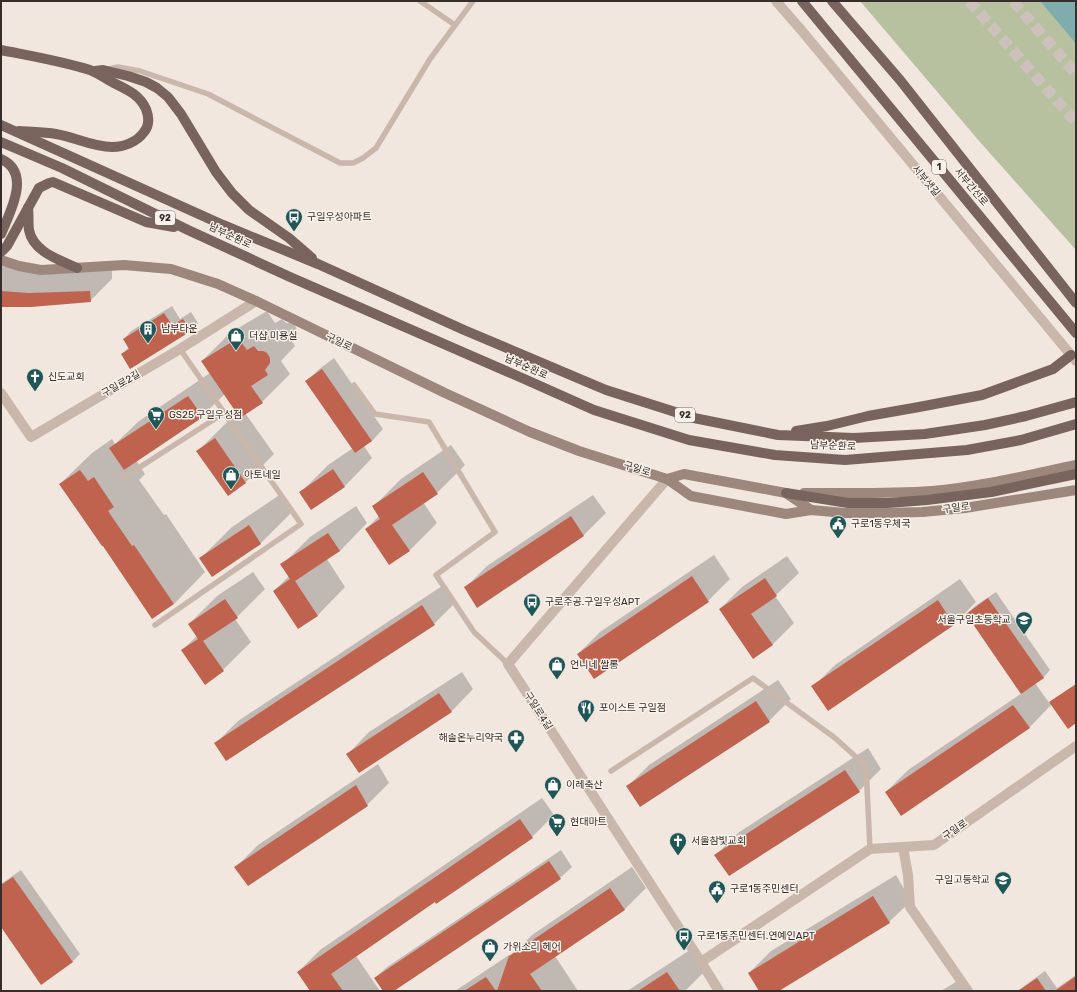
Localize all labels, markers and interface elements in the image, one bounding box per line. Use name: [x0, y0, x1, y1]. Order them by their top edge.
road number: 1: [932, 160, 946, 174]
street label: 서부샛길: [910, 163, 942, 199]
street label: 서부간선로: [952, 166, 990, 208]
bus stop icon: 구일우성아파트: [284, 207, 304, 232]
road number: 92: [155, 211, 175, 225]
place label: 구일우성아파트: [307, 211, 371, 223]
street label: 남부순환로: [207, 221, 253, 251]
building icon: 남부타운: [138, 319, 158, 344]
place label: 남부타운: [161, 323, 198, 335]
shop icon: 더샵 미용실: [226, 326, 246, 351]
place label: 더샵 미용실: [249, 330, 297, 342]
street label: 구일로: [324, 331, 354, 353]
street label: 남부순환로: [503, 352, 549, 382]
church icon: 신도교회: [25, 367, 45, 392]
street label: 구일로2길: [100, 368, 142, 400]
place label: 신도교회: [48, 371, 85, 383]
supermarket icon: GS25 구일우성점: [146, 405, 166, 430]
road number: 92: [675, 408, 695, 422]
place label: GS25 구일우성점: [169, 409, 242, 421]
street label: 남부순환로: [810, 439, 856, 453]
street label: 구일로: [622, 459, 652, 479]
shop icon: 아토네일: [221, 465, 241, 490]
place label: 아토네일: [244, 469, 281, 481]
street label: 구일로: [942, 500, 970, 516]
public building icon: 구로1동우체국: [828, 514, 848, 539]
place label: 구로1동우체국: [851, 518, 910, 530]
bus stop icon: 구로주공.구일우성APT: [522, 592, 542, 617]
place label: 구로주공.구일우성APT: [545, 596, 640, 608]
school or university icon: 서울구일초등학교: [1014, 610, 1034, 635]
place label: 서울구일초등학교: [937, 614, 1011, 626]
shop icon: 언니네 쌀롱: [547, 655, 567, 680]
place label: 언니네 쌀롱: [570, 659, 618, 671]
street label: 구일로4길: [521, 690, 555, 732]
restaurant icon: 포이스트 구일점: [576, 698, 596, 723]
place label: 포이스트 구일점: [599, 702, 666, 714]
pharmacy icon: 해솔온누리약국: [506, 728, 526, 753]
place label: 해솔온누리약국: [439, 732, 503, 744]
shop icon: 이레축산: [543, 775, 563, 800]
place label: 이레축산: [566, 779, 603, 791]
supermarket icon: 현대마트: [547, 812, 567, 837]
place label: 현대마트: [570, 816, 607, 828]
street label: 구일로: [940, 817, 970, 843]
church icon: 서울참빛교회: [668, 831, 688, 856]
place label: 서울참빛교회: [691, 835, 746, 847]
school or university icon: 구일고등학교: [993, 870, 1013, 895]
place label: 구일고등학교: [935, 874, 990, 886]
public building icon: 구로1동주민센터: [707, 879, 727, 904]
place label: 구로1동주민센터: [730, 883, 799, 895]
bus stop icon: 구로1동주민센터.연예인APT: [674, 926, 694, 951]
place label: 구로1동주민센터.연예인APT: [697, 930, 815, 942]
shop icon: 가위소리 헤어: [480, 937, 500, 962]
place label: 가위소리 헤어: [503, 941, 561, 953]

